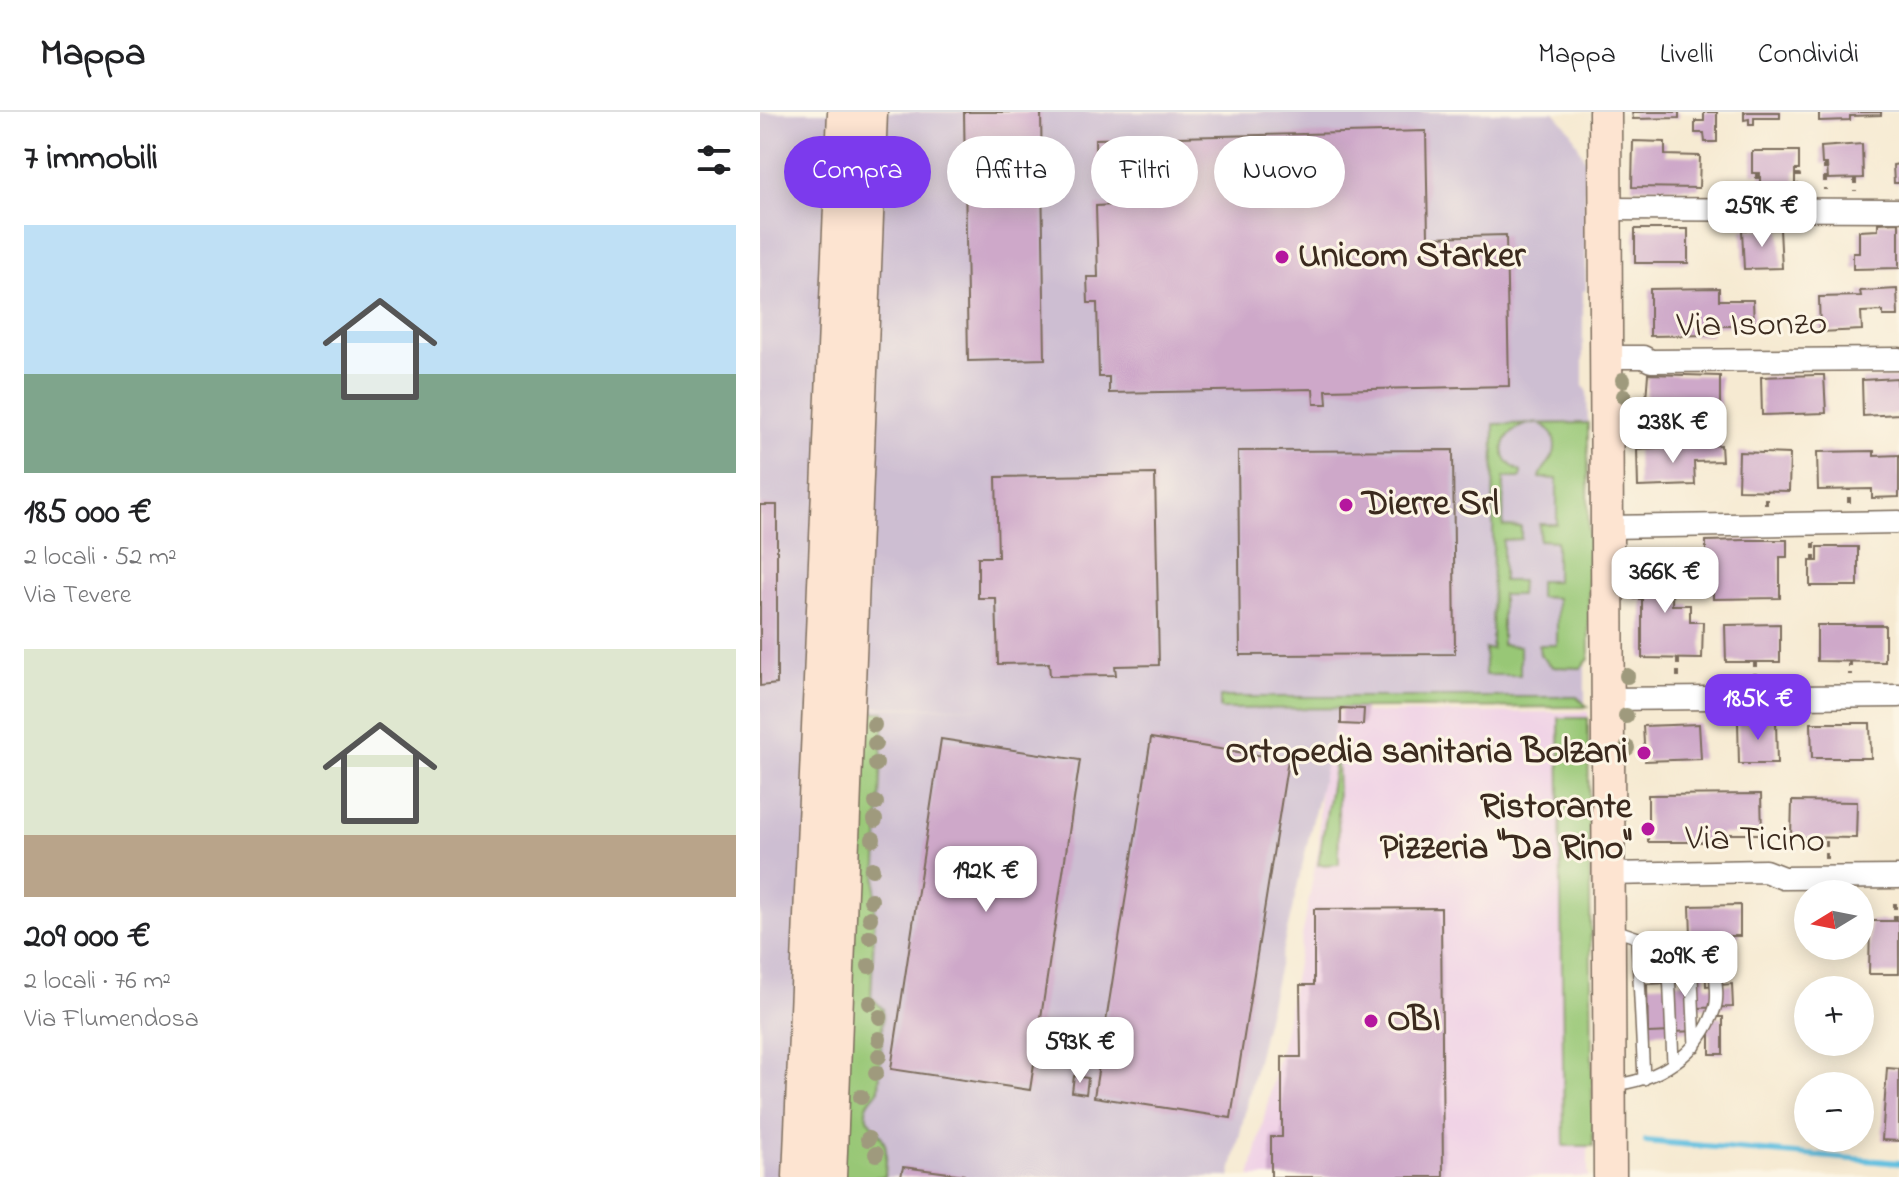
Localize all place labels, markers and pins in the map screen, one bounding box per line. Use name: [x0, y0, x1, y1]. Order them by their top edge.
pin: 259K €: [1697, 181, 1827, 249]
place label: Unicom Starker: [1298, 231, 1526, 284]
marker: Unicom Starker: [1273, 248, 1291, 266]
pin: 238K €: [1608, 397, 1738, 465]
place label: Dierre Srl: [1360, 479, 1499, 532]
marker: Dierre Srl: [1337, 496, 1355, 514]
pin: 366K €: [1600, 547, 1730, 615]
pin: 185K €: [1693, 674, 1823, 742]
place label: Ortopedia sanitaria Bolzani: [1225, 727, 1628, 780]
marker: Ortopedia sanitaria Bolzani: [1635, 744, 1653, 762]
place label: Ristorante Pizzeria "Da Rino": [1380, 782, 1633, 876]
marker: Ristorante Pizzeria "Da Rino": [1639, 820, 1657, 838]
pin: 192K €: [921, 846, 1051, 914]
pin: 209K €: [1620, 931, 1750, 999]
place label: OBI: [1387, 995, 1441, 1048]
marker: OBI: [1362, 1012, 1380, 1030]
pin: 593K €: [1015, 1017, 1145, 1085]

